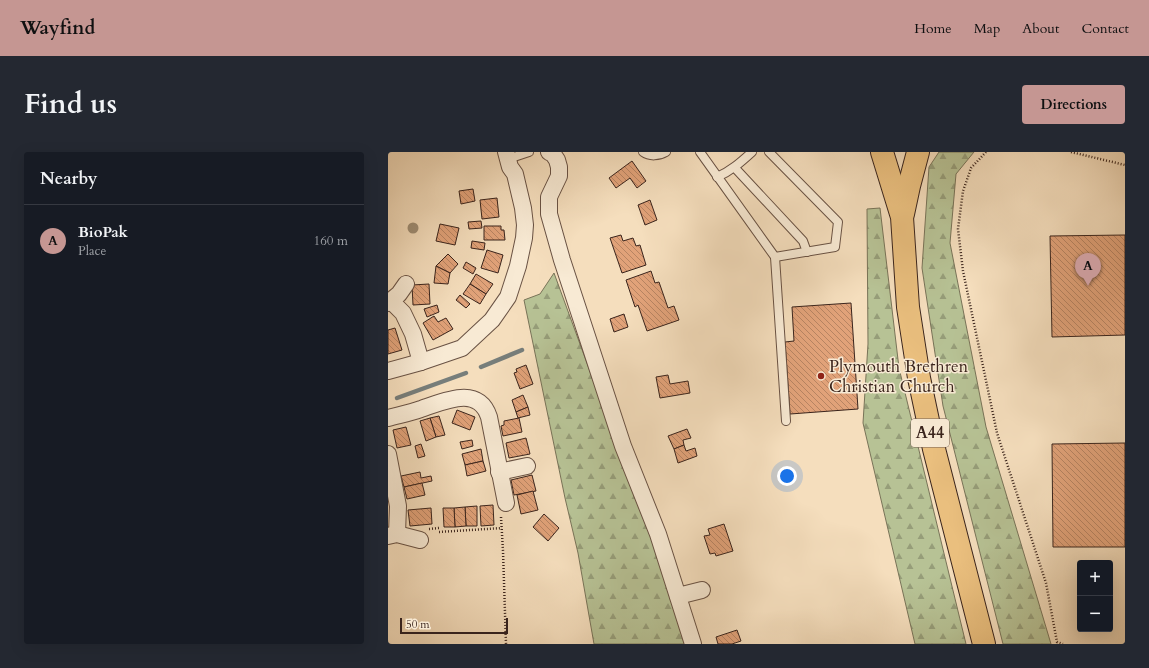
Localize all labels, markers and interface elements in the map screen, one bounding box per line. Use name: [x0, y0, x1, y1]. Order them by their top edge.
text: Wayfind: [20, 15, 95, 41]
text: Home: [914, 19, 952, 38]
text: Map: [974, 19, 1000, 38]
text: About: [1022, 19, 1059, 38]
text: Contact: [1081, 19, 1129, 38]
text: Find us: [24, 85, 117, 123]
button: Directions: [1022, 85, 1125, 124]
text: Nearby: [40, 167, 97, 190]
text: BioPak: [78, 222, 128, 242]
text: A: [48, 232, 58, 250]
text: 160 m: [314, 232, 348, 250]
text: Place: [78, 242, 106, 260]
pin: A: [1075, 253, 1101, 286]
place label: Plymouth Brethren Christian Church: [829, 355, 969, 398]
marker: Plymouth Brethren Christian Church: [816, 371, 826, 381]
road number: A44: [911, 419, 949, 447]
your location: [777, 466, 797, 486]
map controls: [1077, 560, 1113, 632]
button: +: [1077, 560, 1113, 596]
button: −: [1077, 596, 1113, 632]
scale bar: [400, 616, 508, 635]
text: 50 m: [406, 617, 430, 632]

